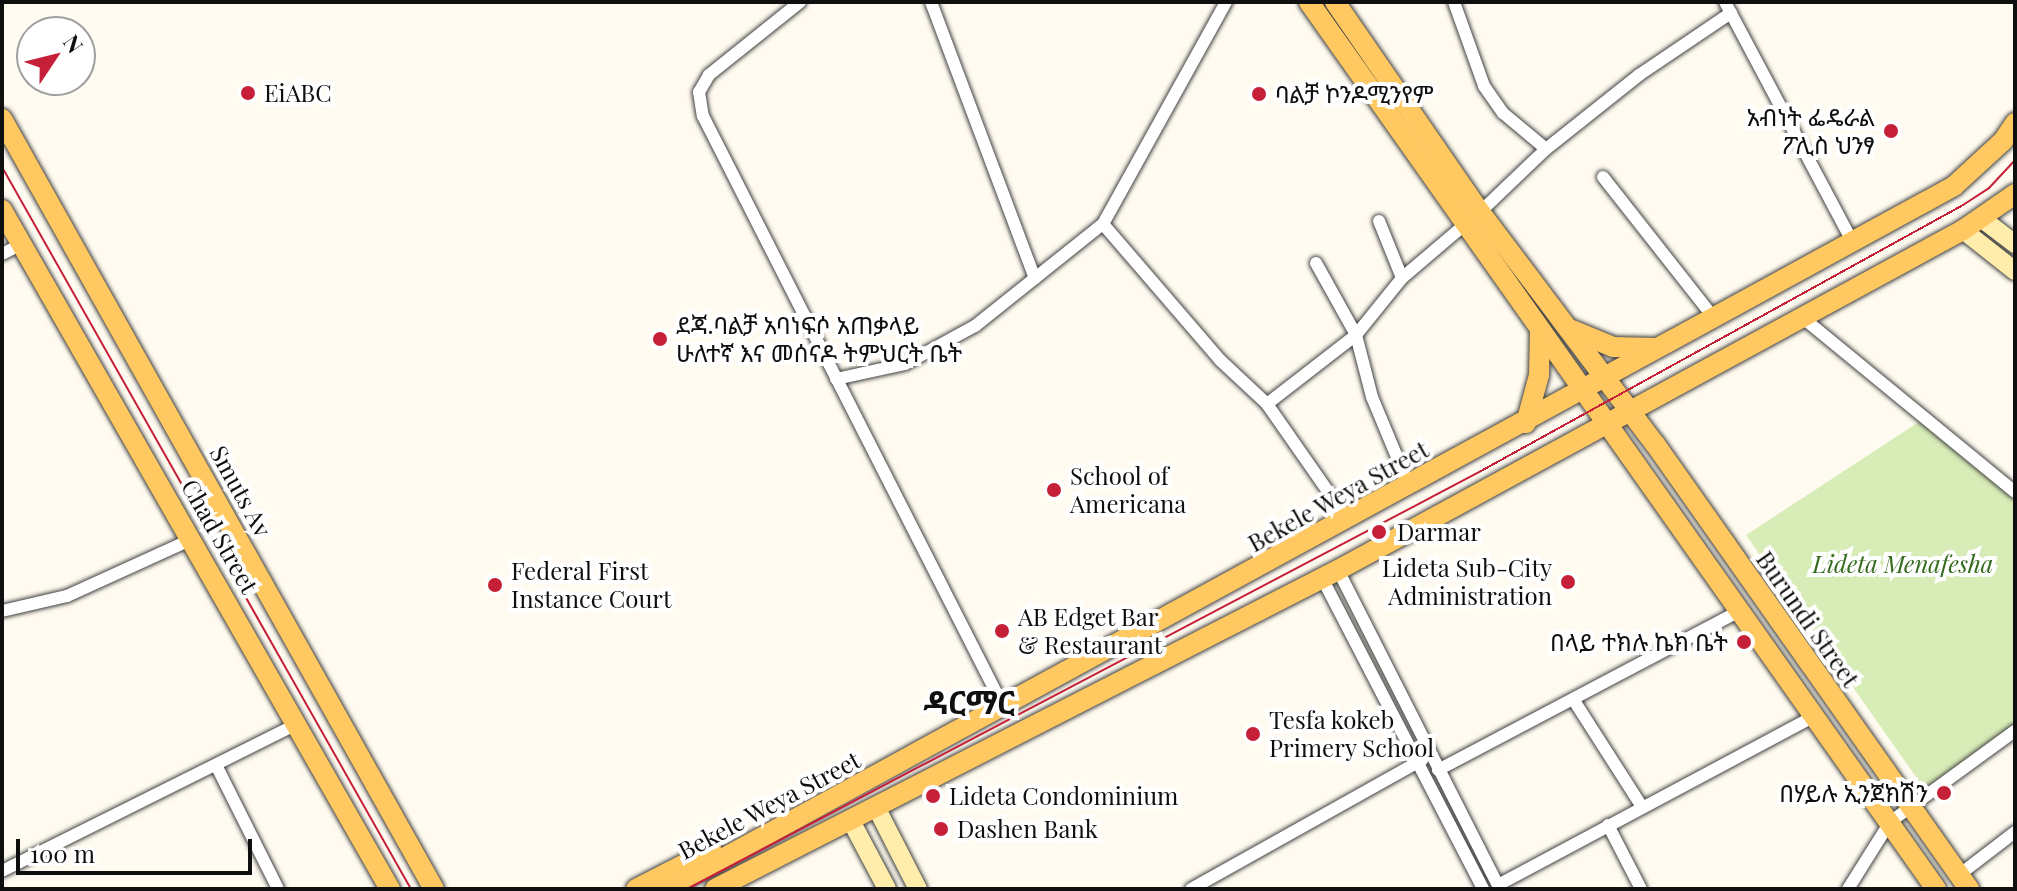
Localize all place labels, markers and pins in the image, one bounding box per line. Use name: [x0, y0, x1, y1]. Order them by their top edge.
place label: EiABC: [264, 79, 332, 107]
place label: ባልቻ ኮንዶሚንየም: [1275, 80, 1434, 108]
marker: EiABC: [239, 84, 257, 102]
marker: ባልቻ ኮንዶሚንየም: [1250, 85, 1268, 103]
place label: አብነት ፌዴራል ፖሊስ ህንፃ: [1746, 103, 1875, 159]
marker: አብነት ፌዴራል ፖሊስ ህንፃ: [1882, 122, 1900, 140]
place label: ደጃ.ባልቻ አባነፍሶ አጠቃላይ ሁለተኛ እና መሰናዶ ትምህርት ቤት: [676, 311, 962, 367]
marker: ደጃ.ባልቻ አባነፍሶ አጠቃላይ ሁለተኛ እና መሰናዶ ትምህርት ቤት: [651, 330, 669, 348]
place label: School of Americana: [1070, 462, 1186, 518]
marker: School of Americana: [1045, 481, 1063, 499]
place label: Darmar: [1397, 518, 1481, 546]
marker: Darmar: [1368, 521, 1390, 543]
place label: Lideta Sub-City Administration: [1382, 554, 1552, 610]
place label: Federal First Instance Court: [511, 557, 672, 613]
marker: Lideta Sub-City Administration: [1559, 573, 1577, 591]
marker: Federal First Instance Court: [486, 576, 504, 594]
place label: AB Edget Bar & Restaurant: [1018, 603, 1162, 659]
marker: AB Edget Bar & Restaurant: [993, 622, 1011, 640]
place label: በላይ ተክሉ ኬክ ቤት: [1550, 628, 1728, 656]
marker: በላይ ተክሉ ኬክ ቤት: [1735, 633, 1753, 651]
place label: Tesfa kokeb Primery School: [1269, 706, 1435, 762]
marker: Tesfa kokeb Primery School: [1244, 725, 1262, 743]
place label: በሃይሉ ኢንጀክሽን: [1779, 779, 1928, 807]
place label: Lideta Condominium: [949, 782, 1179, 810]
marker: በሃይሉ ኢንጀክሽን: [1935, 784, 1953, 802]
marker: Lideta Condominium: [924, 787, 942, 805]
place label: Dashen Bank: [957, 815, 1098, 843]
marker: Dashen Bank: [932, 820, 950, 838]

